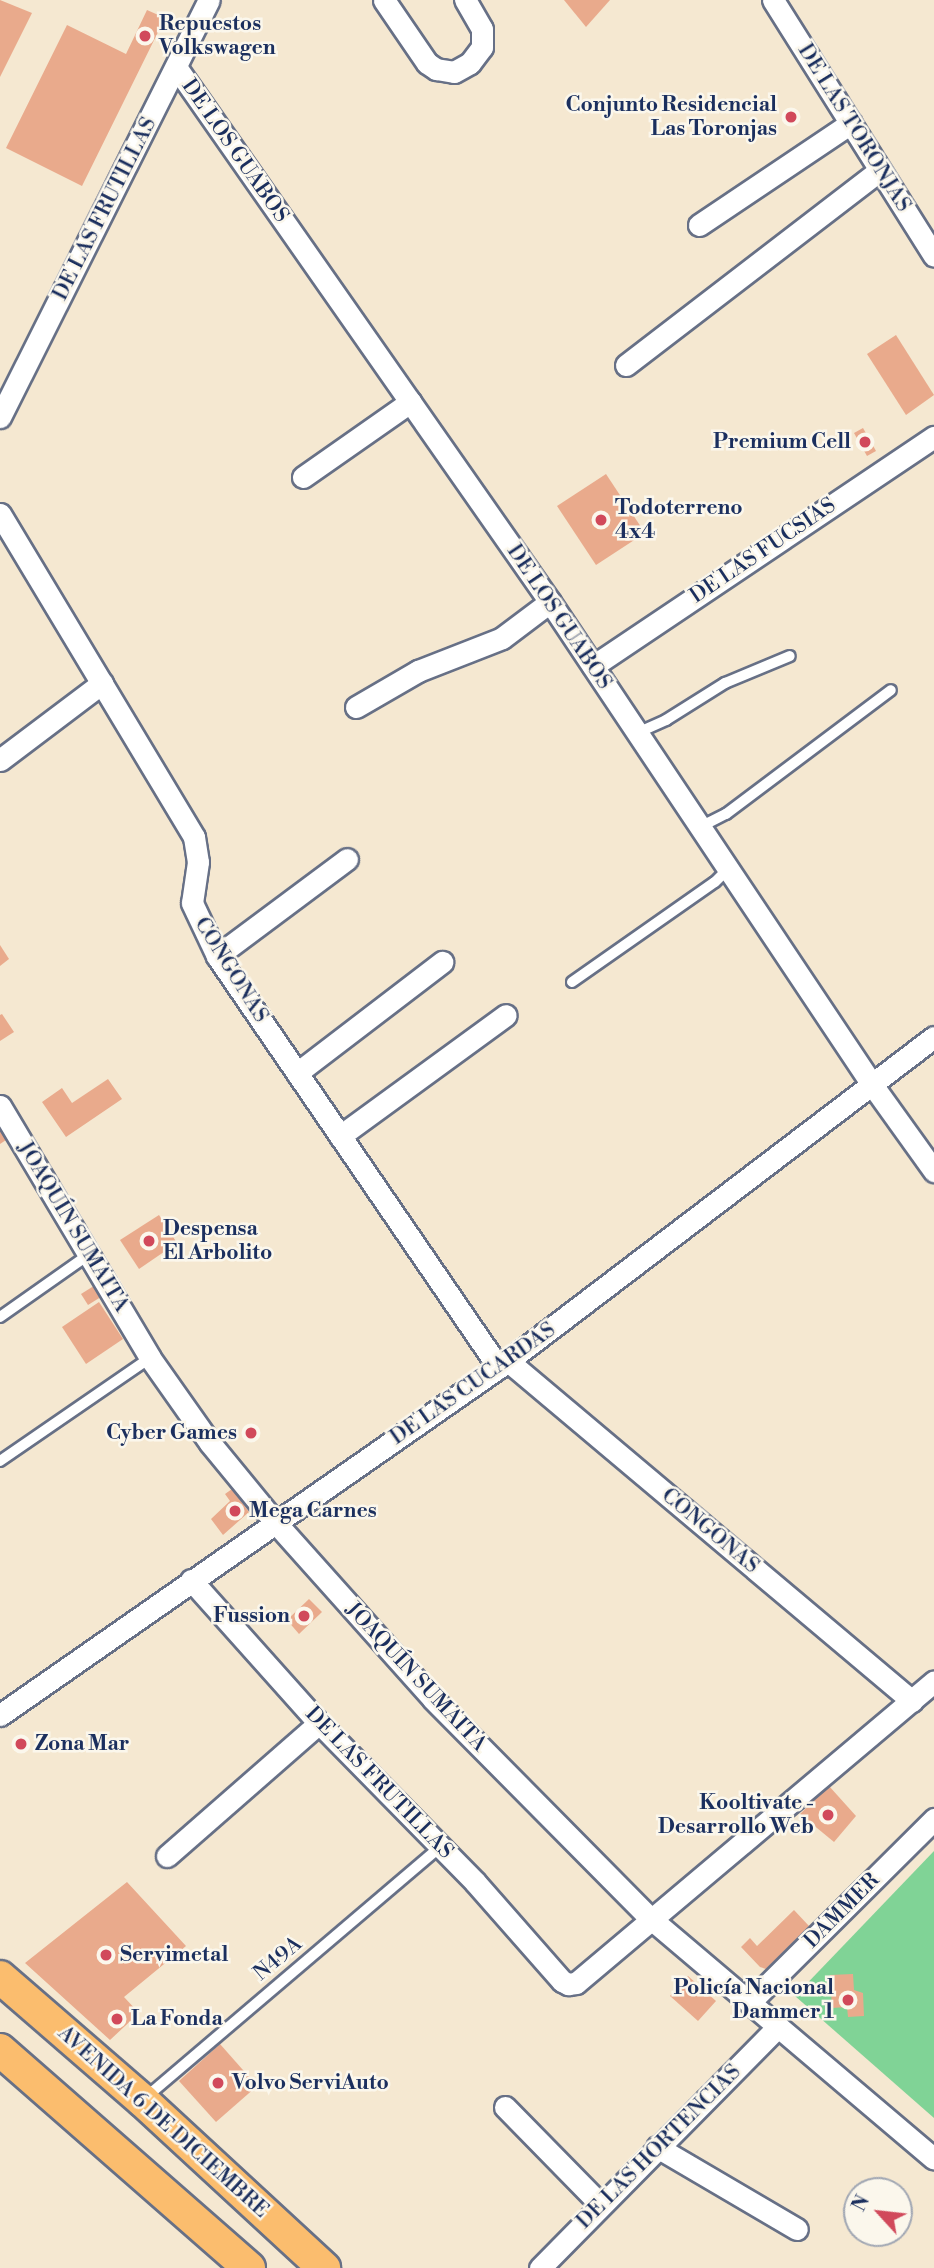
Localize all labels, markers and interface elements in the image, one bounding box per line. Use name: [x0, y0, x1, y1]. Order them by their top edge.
place label: Repuestos Volkswagen: [159, 11, 276, 61]
marker: Repuestos Volkswagen: [137, 28, 153, 44]
street label: DE LAS TORONJAS: [792, 39, 916, 217]
street label: DE LOS GUABOS: [176, 74, 294, 228]
place label: Conjunto Residencial Las Toronjas: [566, 92, 777, 142]
marker: Conjunto Residencial Las Toronjas: [783, 109, 799, 125]
street label: DE LAS FRUTILLAS: [48, 113, 162, 305]
place label: Premium Cell: [713, 429, 851, 455]
marker: Premium Cell: [857, 434, 873, 450]
street label: DE LAS FUCSIAS: [685, 493, 841, 609]
place label: Todoterreno 4x4: [615, 495, 743, 545]
marker: Todoterreno 4x4: [593, 512, 609, 528]
street label: DE LOS GUABOS: [501, 540, 617, 694]
street label: CONGONAS: [189, 913, 273, 1027]
street label: JOAQUÍN SUMAITA: [12, 1137, 134, 1317]
place label: Despensa El Arbolito: [163, 1216, 272, 1266]
marker: Despensa El Arbolito: [141, 1233, 157, 1249]
street label: DE LAS CUCARDAS: [386, 1318, 560, 1450]
place label: Cyber Games: [106, 1420, 237, 1446]
marker: Cyber Games: [243, 1425, 259, 1441]
street label: CONGONAS: [656, 1483, 764, 1579]
place label: Mega Carnes: [249, 1498, 377, 1524]
marker: Mega Carnes: [227, 1503, 243, 1519]
street label: JOAQUÍN SUMAITA: [340, 1597, 492, 1757]
place label: Fussion: [213, 1603, 290, 1629]
marker: Fussion: [296, 1608, 312, 1624]
street label: DE LAS FRUTILLAS: [300, 1702, 458, 1864]
place label: Zona Mar: [35, 1731, 129, 1757]
marker: Zona Mar: [13, 1736, 29, 1752]
place label: Kooltivate - Desarrollo Web: [658, 1790, 814, 1840]
marker: Kooltivate - Desarrollo Web: [820, 1807, 836, 1823]
street label: DAMMER: [799, 1868, 885, 1954]
street label: N49A: [249, 1932, 307, 1986]
place label: Servimetal: [120, 1942, 228, 1968]
marker: Servimetal: [98, 1947, 114, 1963]
place label: Policía Nacional Dammer 1: [673, 1975, 834, 2025]
marker: Policía Nacional Dammer 1: [840, 1992, 856, 2008]
place label: La Fonda: [131, 2006, 223, 2032]
marker: La Fonda: [109, 2011, 125, 2027]
street label: AVENIDA 6 DE DICIEMBRE: [52, 2021, 274, 2223]
street label: DE LAS HORTENCIAS: [572, 2060, 746, 2234]
place label: Volvo ServiAuto: [232, 2070, 389, 2096]
marker: Volvo ServiAuto: [210, 2075, 226, 2091]
north arrow: [843, 2177, 913, 2247]
text: N: [847, 2191, 875, 2216]

